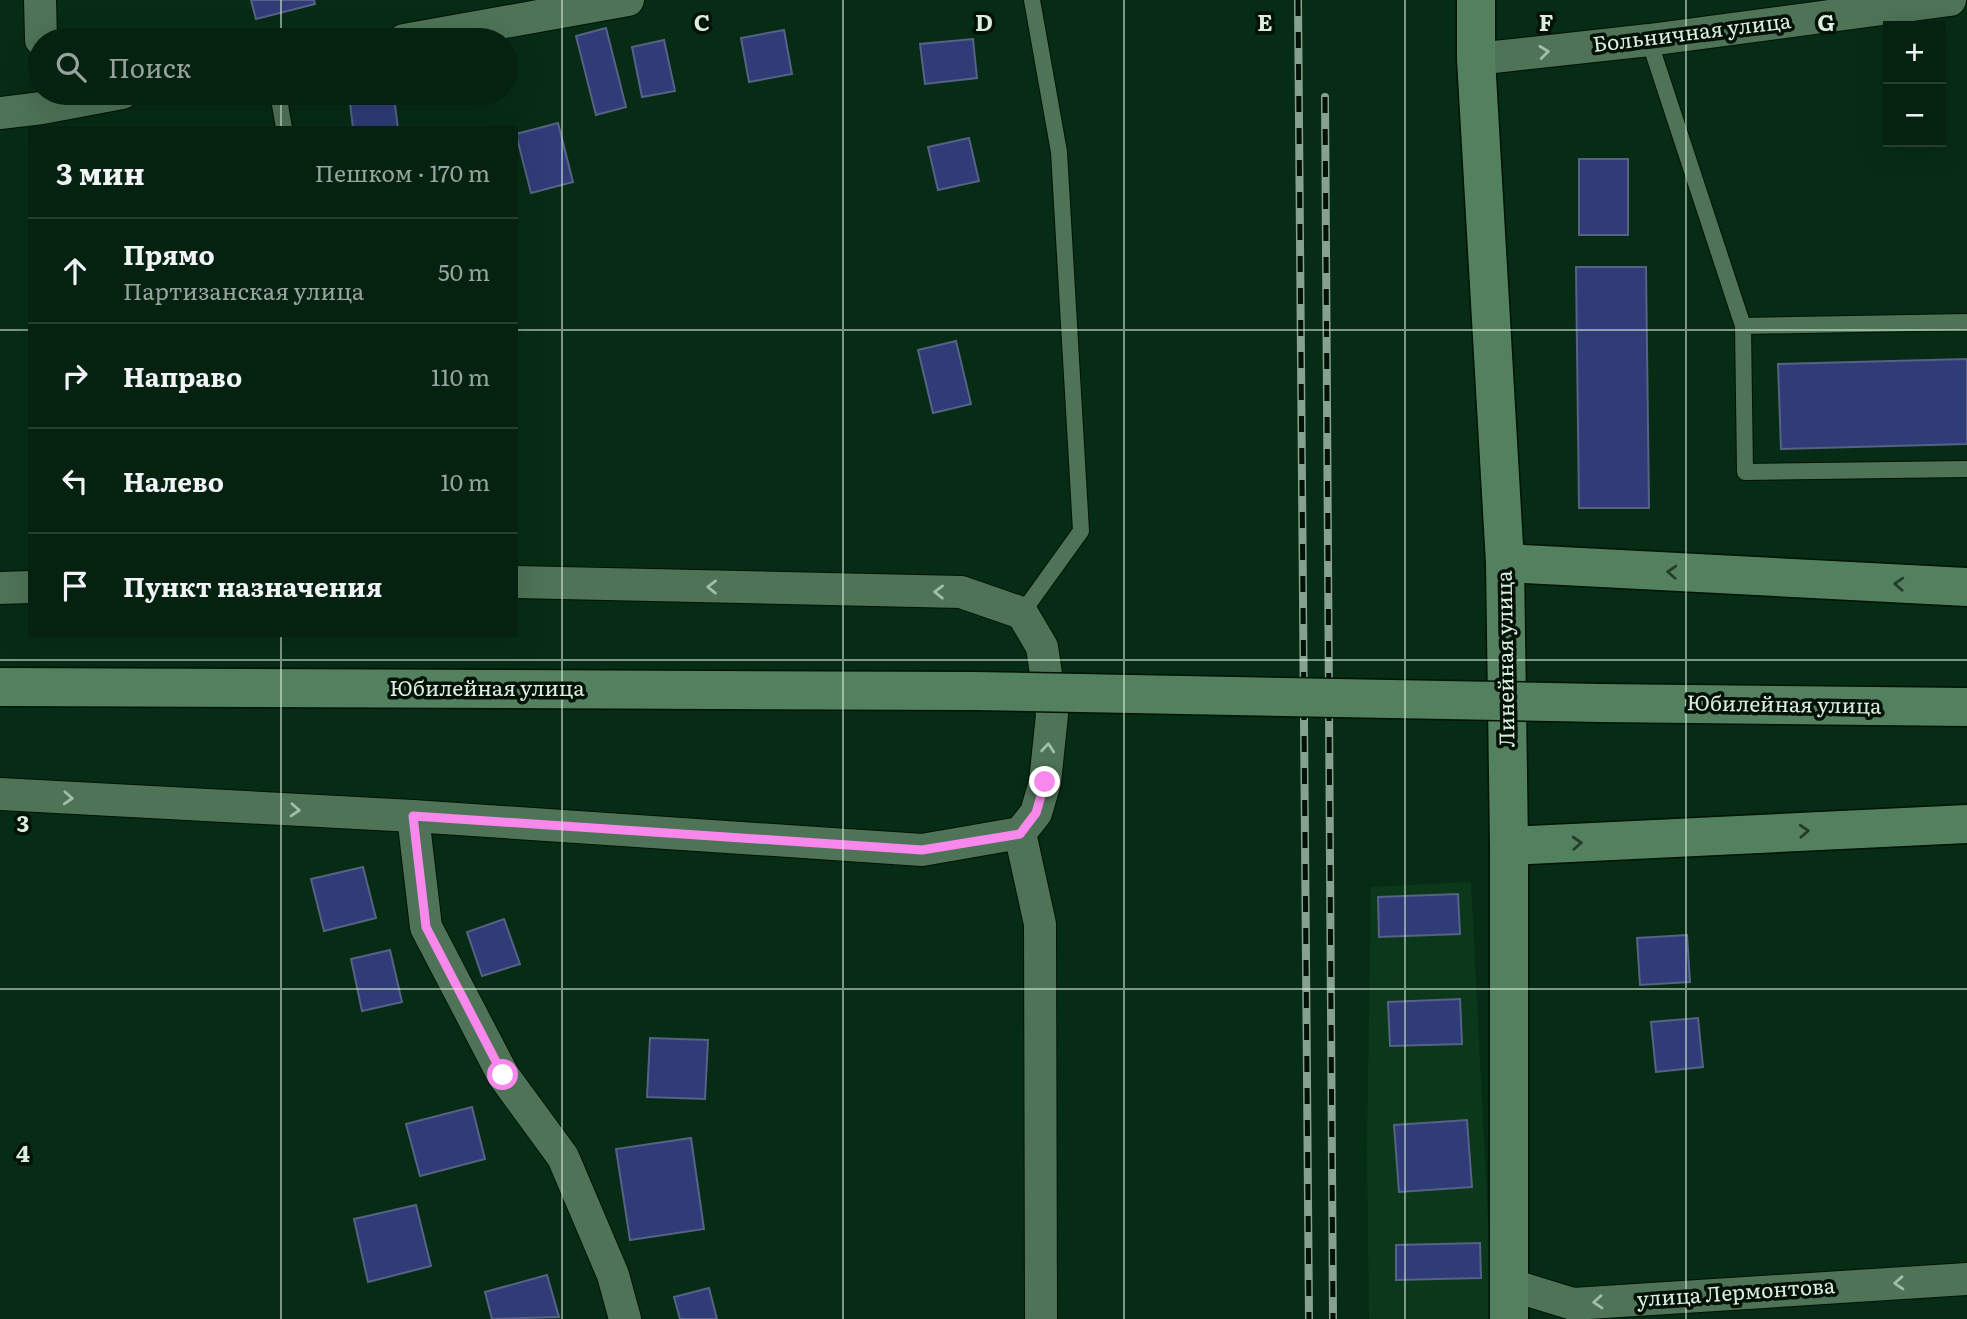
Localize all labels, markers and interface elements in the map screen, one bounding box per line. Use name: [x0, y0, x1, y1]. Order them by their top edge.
street label: Больничная улица: [1591, 3, 1793, 58]
text: C: [694, 4, 710, 38]
text: D: [975, 4, 993, 38]
text: E: [1257, 4, 1273, 38]
text: F: [1539, 4, 1554, 38]
text: G: [1817, 4, 1835, 38]
map controls: [1883, 21, 1946, 147]
button: +: [1883, 21, 1946, 84]
search box: [28, 28, 518, 105]
one-way arrow: [1538, 44, 1550, 59]
text: Поиск: [108, 47, 191, 86]
icon: search: [52, 48, 90, 86]
button: −: [1883, 84, 1946, 147]
text: 3 мин: [56, 150, 145, 194]
text: Пешком · 170 m: [315, 155, 490, 189]
text: Прямо: [123, 234, 215, 273]
icon: ahead: [56, 252, 94, 290]
text: 50 m: [438, 254, 490, 288]
text: Партизанская улица: [123, 273, 364, 307]
text: Направо: [123, 356, 242, 395]
icon: right: [56, 357, 94, 395]
text: 110 m: [431, 359, 490, 393]
text: Налево: [123, 461, 224, 500]
icon: left: [56, 462, 94, 500]
text: 10 m: [440, 464, 490, 498]
one-way arrow: [1666, 564, 1677, 579]
text: Пункт назначения: [123, 566, 382, 605]
icon: arrive: [56, 567, 94, 605]
street label: Линейная улица: [1486, 570, 1521, 748]
one-way arrow: [1893, 576, 1904, 591]
one-way arrow: [706, 579, 717, 594]
one-way arrow: [934, 584, 944, 600]
street label: Юбилейная улица: [390, 671, 585, 702]
street label: Юбилейная улица: [1686, 685, 1882, 720]
one-way arrow: [1041, 742, 1056, 754]
route end: [1029, 766, 1060, 797]
one-way arrow: [63, 790, 74, 805]
one-way arrow: [290, 802, 301, 817]
text: 3: [17, 805, 29, 839]
one-way arrow: [1799, 824, 1810, 839]
one-way arrow: [1572, 836, 1583, 851]
route start: [487, 1059, 518, 1090]
text: 4: [16, 1135, 30, 1169]
street label: улица Лермонтова: [1636, 1268, 1837, 1313]
one-way arrow: [1893, 1275, 1904, 1290]
one-way arrow: [1593, 1294, 1604, 1309]

